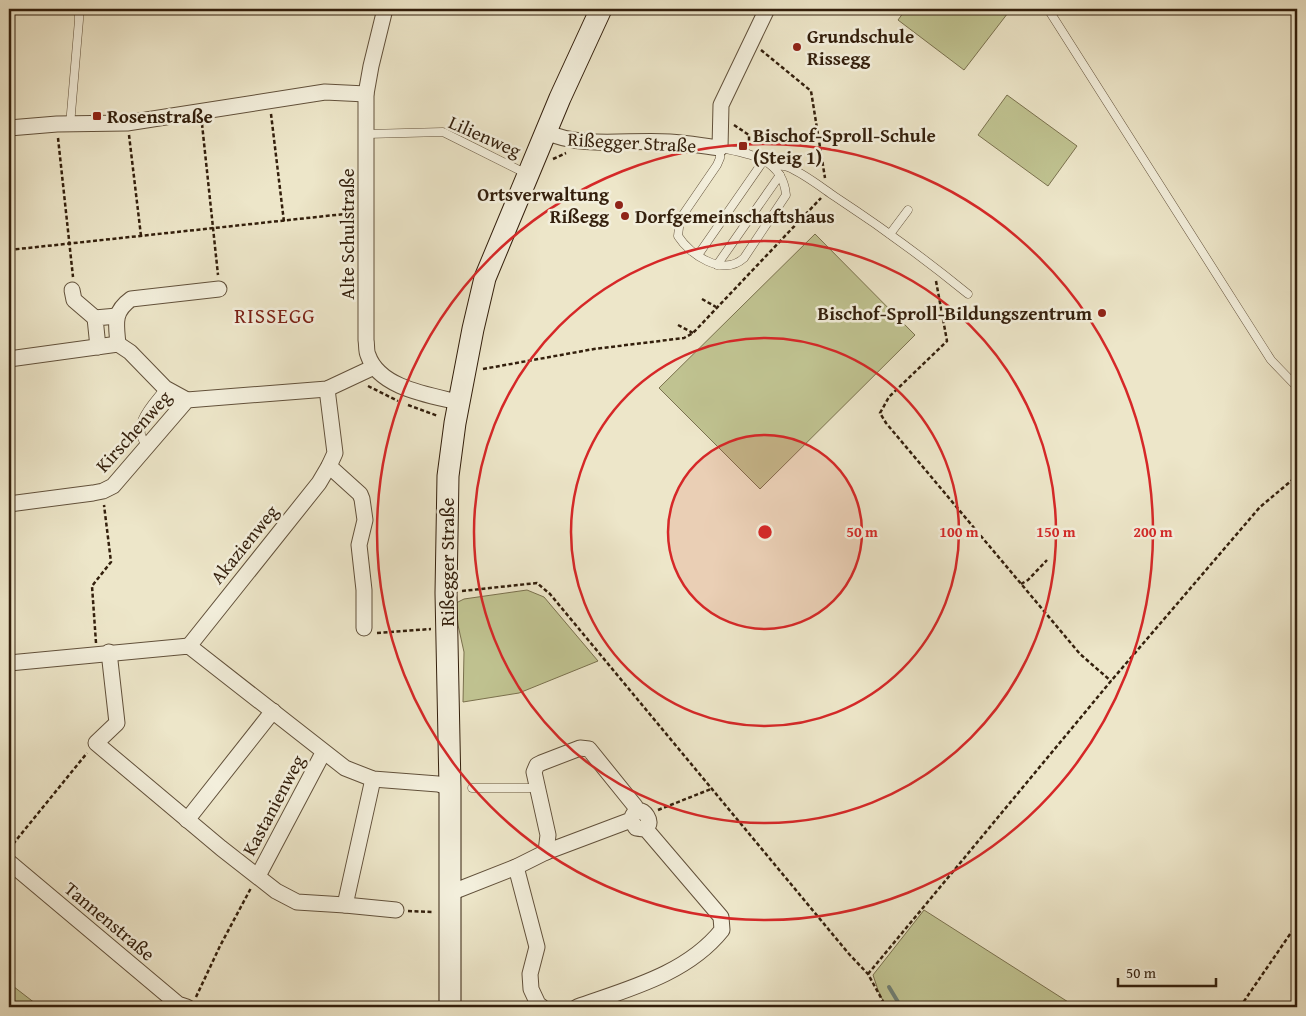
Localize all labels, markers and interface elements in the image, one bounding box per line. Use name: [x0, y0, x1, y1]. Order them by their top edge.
place label: Grundschule Rissegg: [807, 22, 914, 72]
marker: Grundschule Rissegg: [791, 41, 803, 53]
place label: Rosenstraße: [107, 102, 213, 130]
street label: Lilienweg: [444, 108, 526, 165]
marker: Rosenstraße: [91, 110, 103, 122]
place label: Bischof-Sproll-Schule (Steig 1): [753, 121, 936, 171]
street label: Rißegger Straße: [567, 125, 697, 159]
marker: Bischof-Sproll-Schule (Steig 1): [737, 140, 749, 152]
street label: Alte Schulstraße: [333, 168, 361, 300]
place label: Ortsverwaltung Rißegg: [477, 180, 610, 230]
marker: Ortsverwaltung Rißegg: [613, 199, 625, 211]
place label: Dorfgemeinschaftshaus: [635, 202, 835, 230]
marker: Dorfgemeinschaftshaus: [619, 210, 631, 222]
place label: Bischof-Sproll-Bildungszentrum: [817, 299, 1093, 327]
district label: RISSEGG: [234, 300, 316, 331]
marker: Bischof-Sproll-Bildungszentrum: [1096, 307, 1108, 319]
street label: Kirschenweg: [89, 383, 178, 478]
street label: Akazienweg: [203, 498, 285, 590]
street label: Rißegger Straße: [433, 498, 461, 626]
text: 50 m: [846, 521, 878, 542]
text: 100 m: [939, 521, 979, 542]
text: 150 m: [1036, 521, 1076, 542]
text: 200 m: [1133, 521, 1173, 542]
centre of rings: [756, 523, 774, 541]
street label: Kastanienweg: [235, 749, 312, 860]
street label: Tannenstraße: [59, 875, 161, 967]
scale bar: [1118, 956, 1216, 988]
text: 50 m: [1126, 962, 1157, 983]

